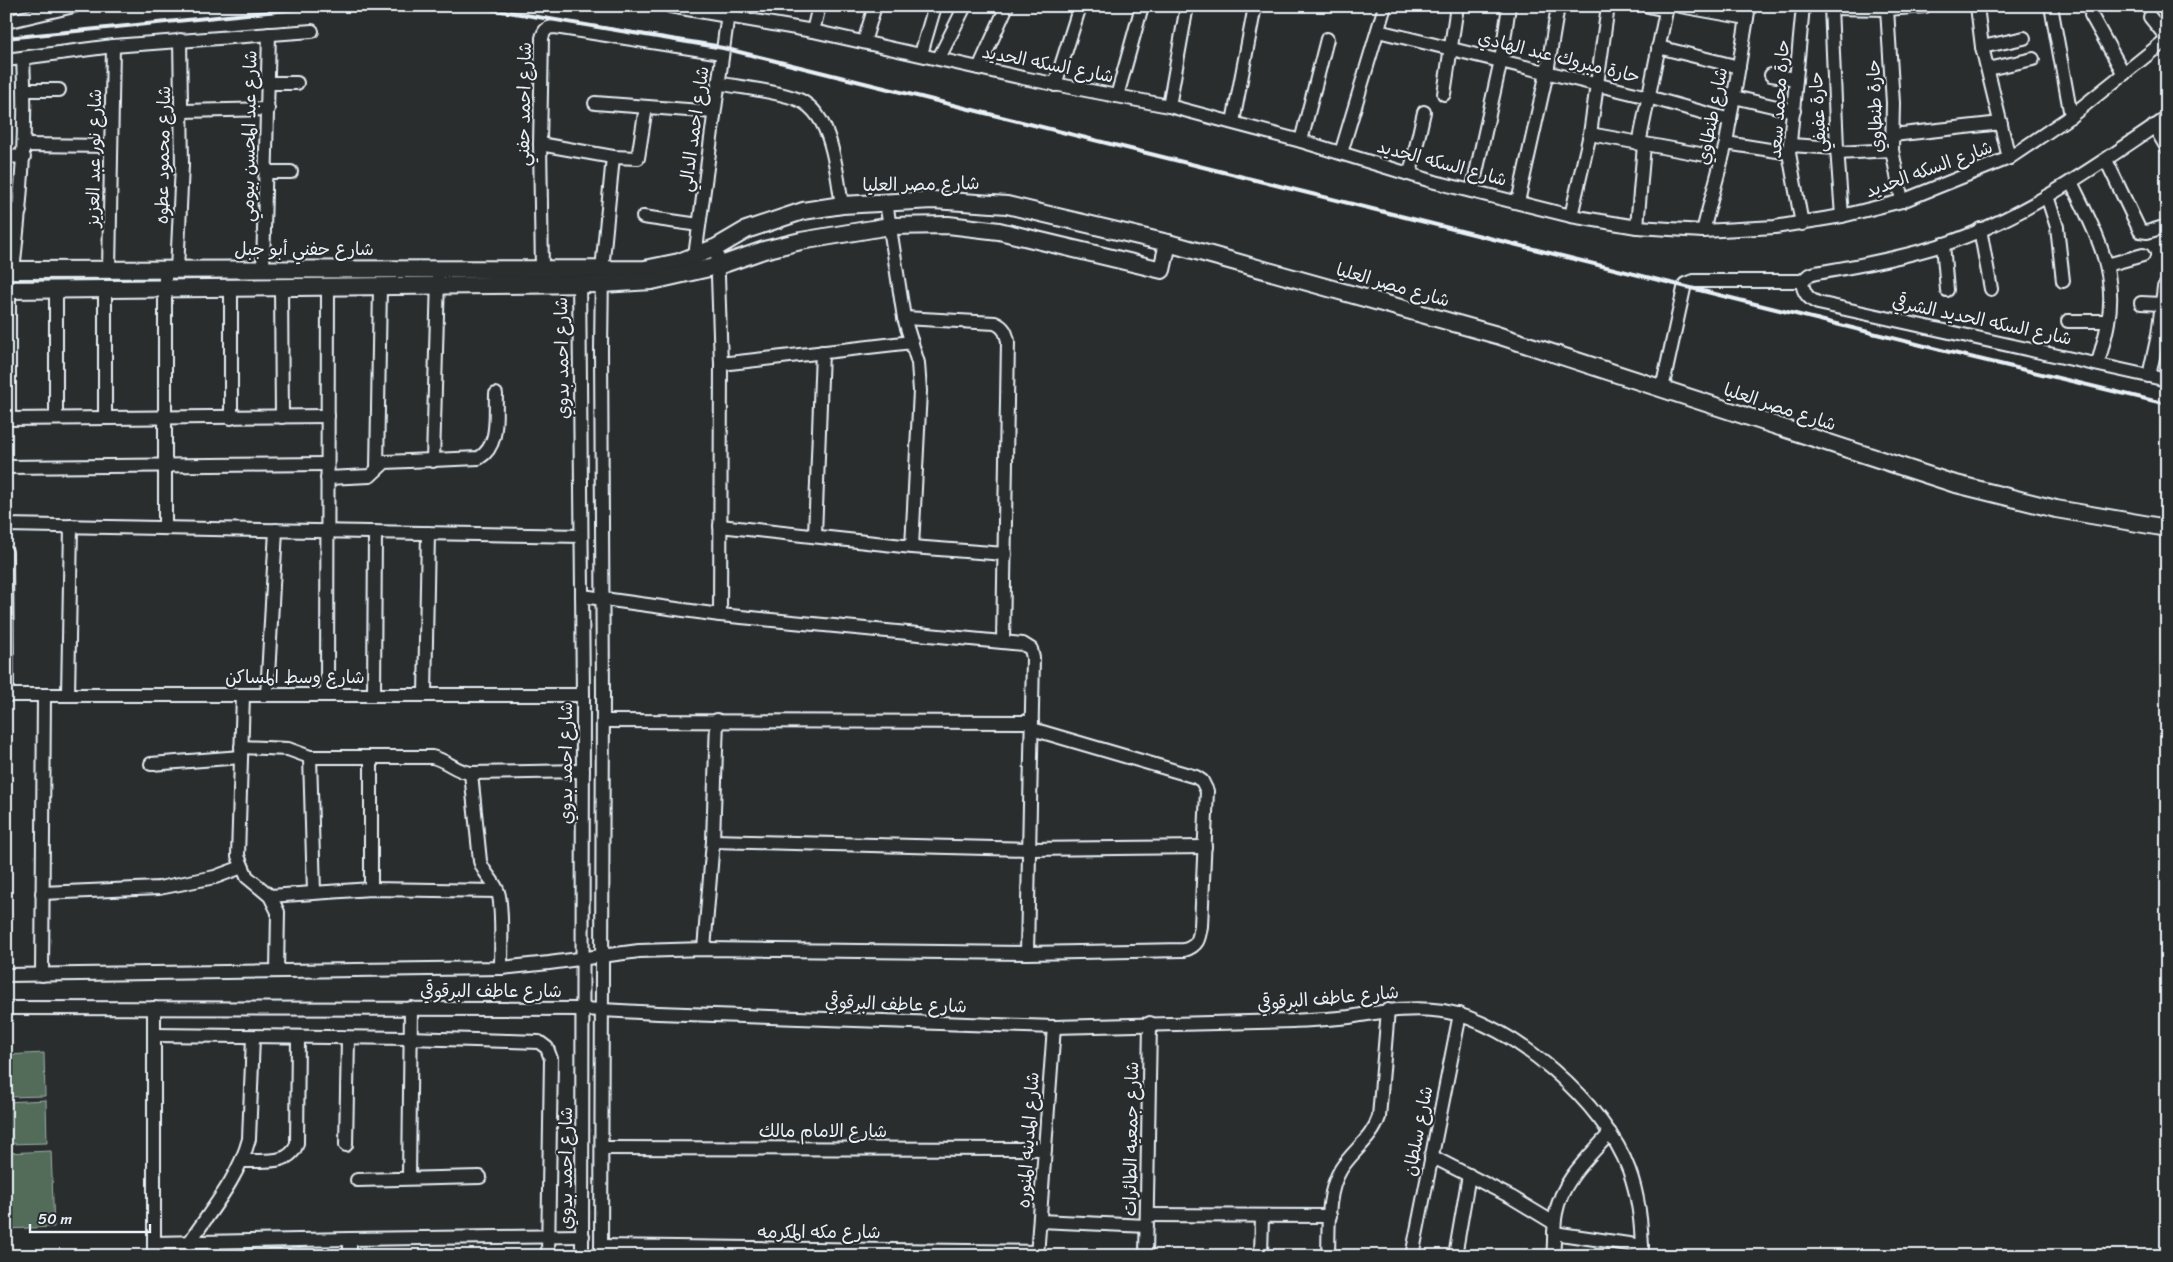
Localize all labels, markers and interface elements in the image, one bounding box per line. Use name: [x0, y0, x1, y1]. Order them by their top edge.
street label: حارة مبروك عبد الهادي: [1474, 21, 1644, 93]
street label: شارع السكه الحديد: [979, 36, 1117, 92]
street label: حارة محمد سعد: [1759, 38, 1799, 160]
street label: شارع احمد حفني: [507, 42, 541, 166]
street label: شارع عبد المحسن بيومي: [232, 50, 266, 222]
street label: حارة طنطاوي: [1857, 59, 1893, 153]
street label: شارع احمد الدالي: [669, 64, 719, 194]
street label: شارع طنطاوي: [1687, 64, 1737, 168]
street label: حارة عفيفي: [1800, 71, 1836, 153]
street label: شارع محمود عطوه: [146, 86, 180, 224]
street label: شارع نور عبد العزيز: [77, 88, 111, 230]
street label: شارع السكه الحديد: [1373, 130, 1511, 196]
street label: شارع السكه الحديد: [1861, 131, 1997, 207]
street label: شارع مصر العليا: [862, 167, 980, 201]
street label: شارع حفني أبو جبل: [234, 233, 374, 265]
street label: شارع مصر العليا: [1332, 253, 1454, 317]
street label: شارع السكه الحديد الشرقي: [1889, 285, 2075, 355]
street label: شارع احمد بدوي: [545, 297, 579, 419]
street label: شارع مصر العليا: [1719, 374, 1841, 440]
street label: شارع وسط المساكن: [225, 661, 365, 693]
street label: شارع احمد بدوي: [550, 702, 582, 824]
street label: شارع عاطف البرقوقي: [420, 975, 562, 1007]
street label: شارع عاطف البرقوقي: [1256, 976, 1400, 1020]
street label: شارع عاطف البرقوقي: [824, 986, 968, 1022]
street label: شارع جمعيه الطائرات: [1114, 1061, 1148, 1217]
street label: شارع المدينه المنوره: [1007, 1071, 1049, 1209]
street label: شارع سلطان: [1394, 1083, 1442, 1179]
street label: شارع احمد بدوي: [550, 1107, 582, 1229]
street label: شارع الامام مالك: [759, 1115, 887, 1147]
scale bar: [30, 1202, 150, 1234]
text: 50 m: [38, 1206, 73, 1232]
street label: شارع مكه المكرمه: [757, 1216, 881, 1248]

